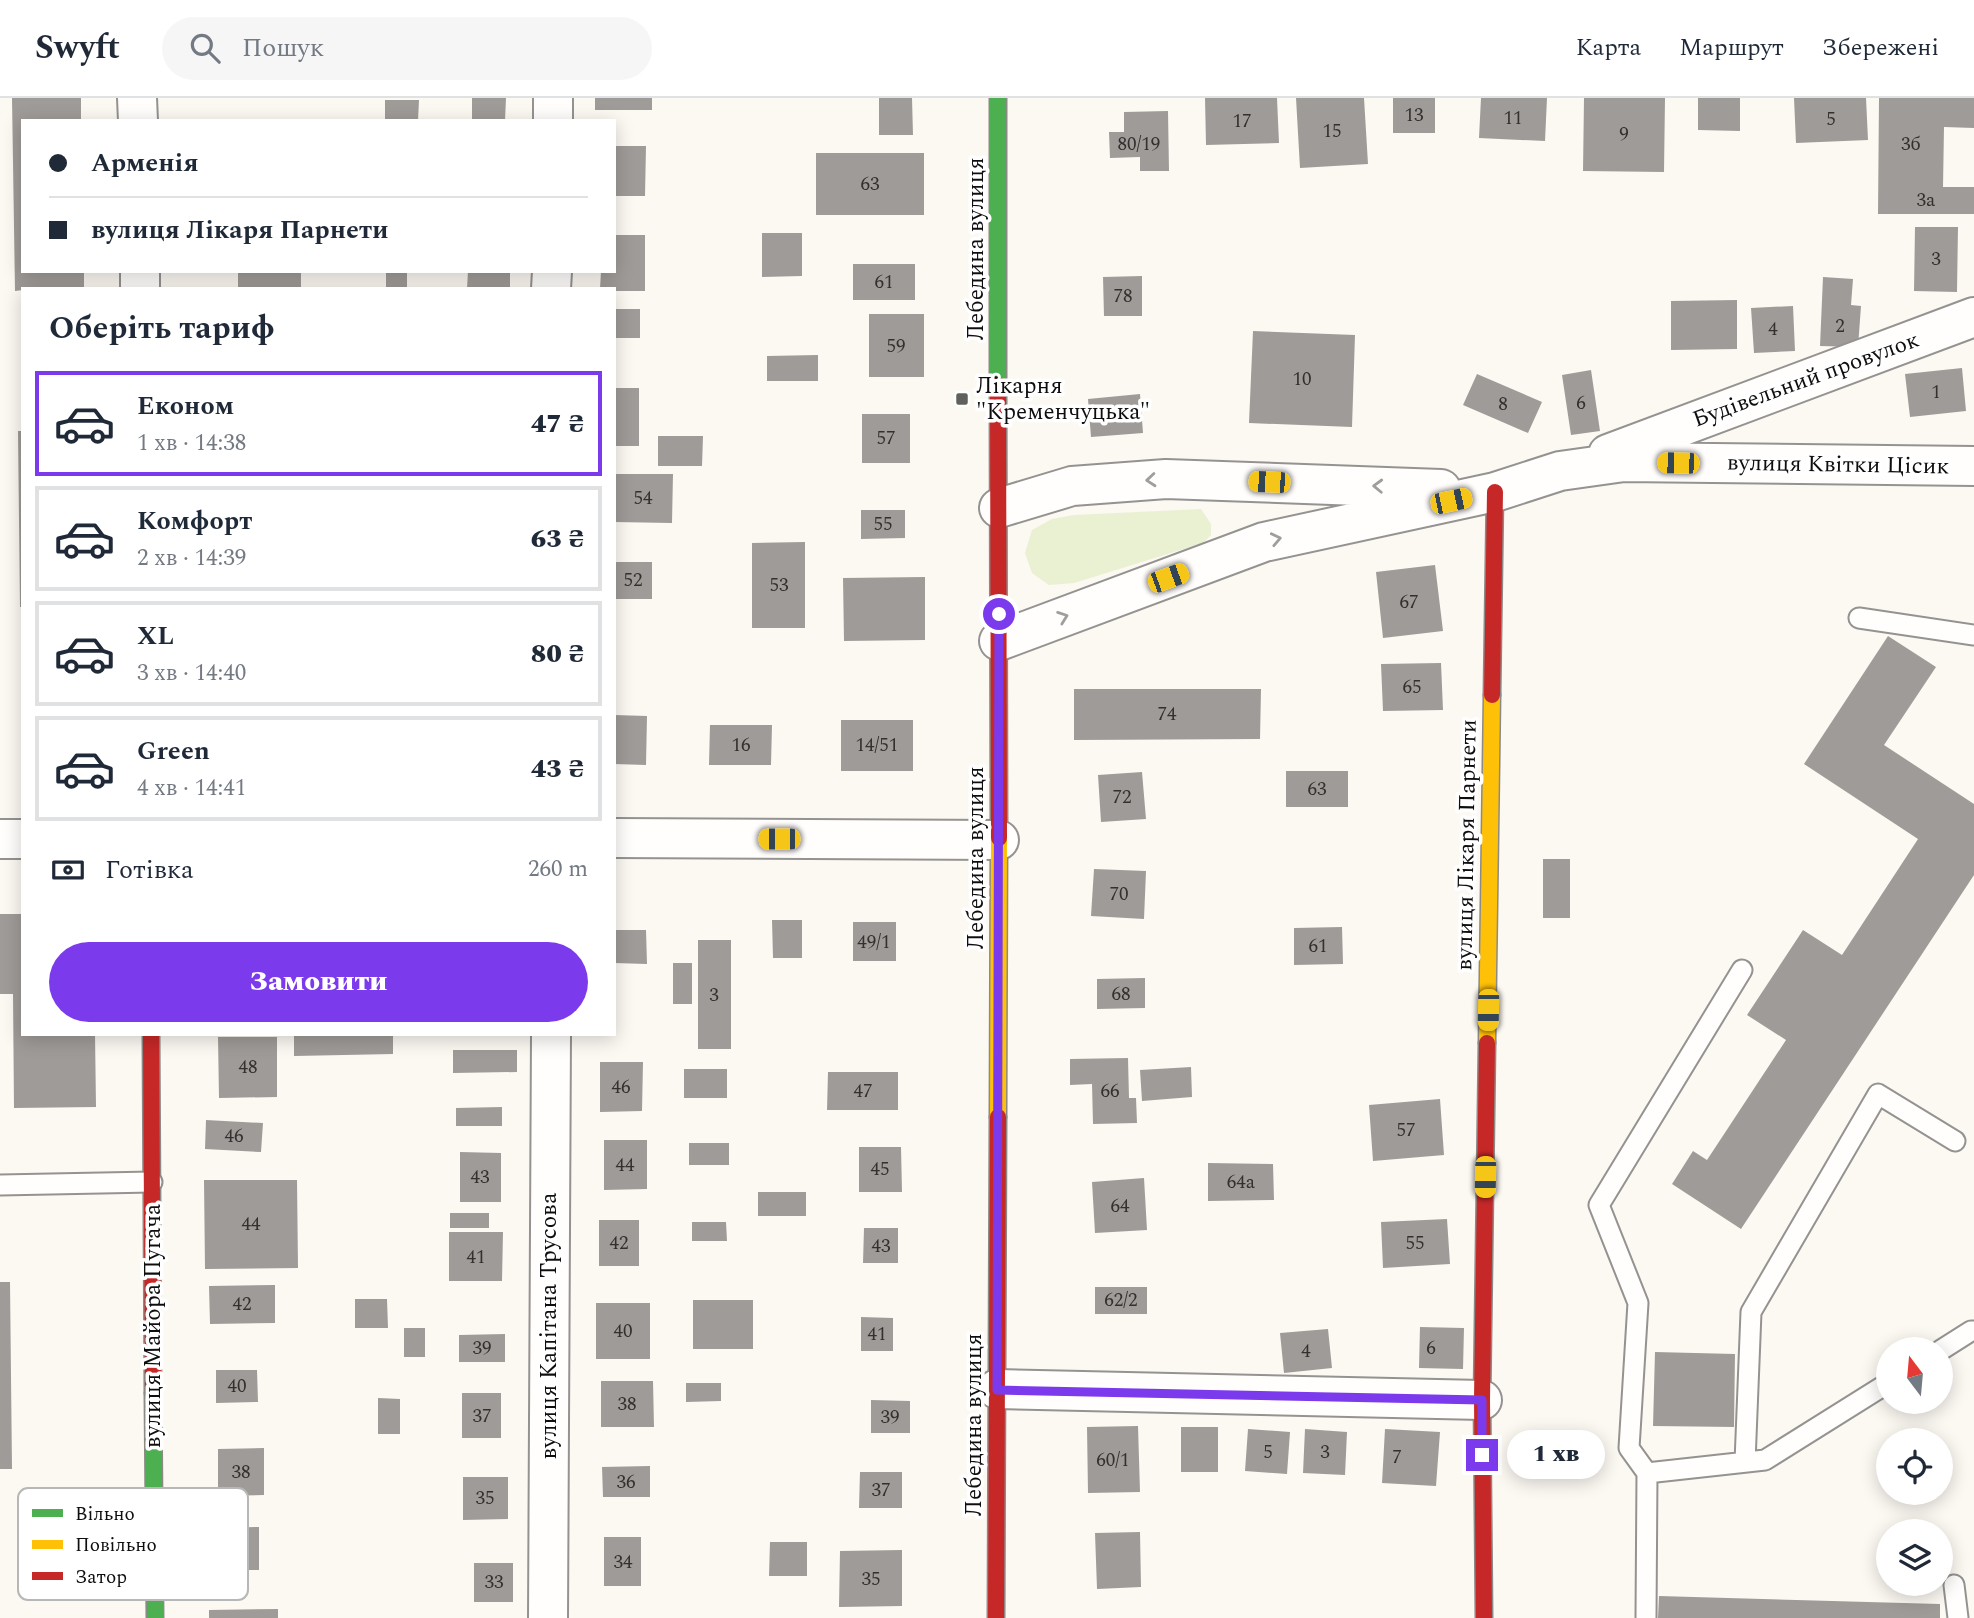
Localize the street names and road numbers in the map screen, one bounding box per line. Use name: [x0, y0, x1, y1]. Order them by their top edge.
street label: Лебедина вулиця: [959, 158, 994, 340]
street label: Будівельний провулок: [1688, 323, 1924, 437]
street label: вулиця Квітки Цісик: [1727, 446, 1950, 484]
street label: вулиця Лікаря Парнети: [1447, 719, 1487, 971]
street label: Лебедина вулиця: [959, 767, 994, 949]
street label: вулиця Капітана Трусова: [532, 1192, 567, 1460]
street label: вулиця Майора Пугача: [136, 1204, 171, 1448]
street label: Лебедина вулиця: [957, 1334, 992, 1516]

